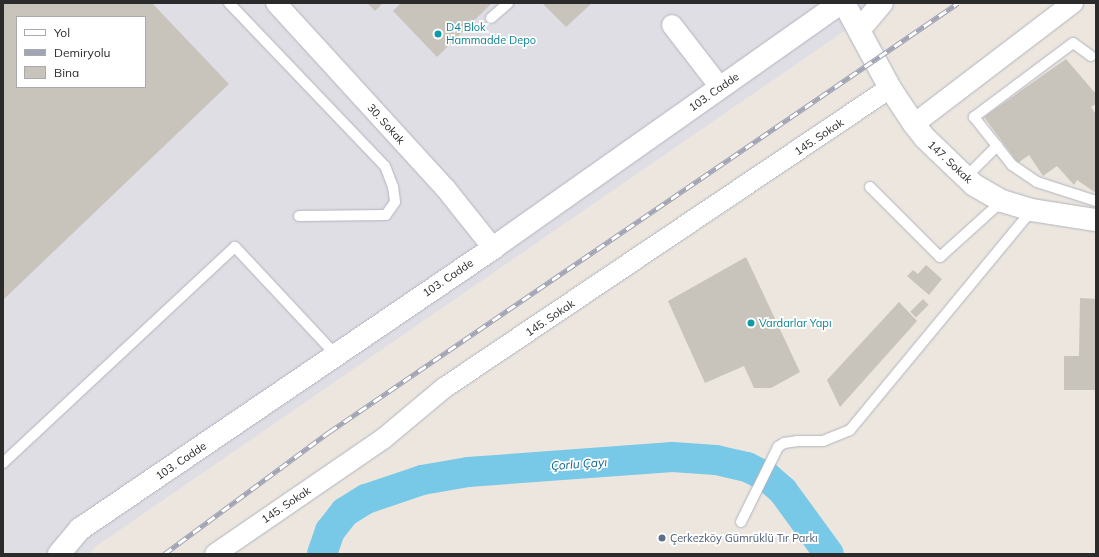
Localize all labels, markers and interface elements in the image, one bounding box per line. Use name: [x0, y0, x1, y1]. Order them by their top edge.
legend: [16, 16, 146, 88]
place label: D4 Blok Hammadde Depo: [446, 21, 536, 47]
text: Yol: [54, 25, 70, 40]
marker: D4 Blok Hammadde Depo: [433, 29, 443, 39]
text: Demiryolu: [54, 45, 111, 60]
text: Bina: [54, 65, 79, 80]
street label: 103. Cadde: [686, 70, 742, 114]
street label: 30. Sokak: [365, 101, 407, 147]
street label: 145. Sokak: [792, 116, 846, 158]
street label: 147. Sokak: [925, 138, 975, 186]
street label: 103. Cadde: [420, 256, 476, 300]
street label: 145. Sokak: [523, 297, 577, 339]
place label: Vardarlar Yapı: [759, 316, 831, 330]
marker: Vardarlar Yapı: [746, 318, 756, 328]
street label: 103. Cadde: [153, 439, 209, 483]
water label: Çorlu Çayı: [550, 455, 608, 473]
street label: 145. Sokak: [259, 484, 313, 526]
place label: Çerkezköy Gümrüklü Tır Parkı: [670, 531, 818, 545]
marker: Çerkezköy Gümrüklü Tır Parkı: [657, 533, 667, 543]

